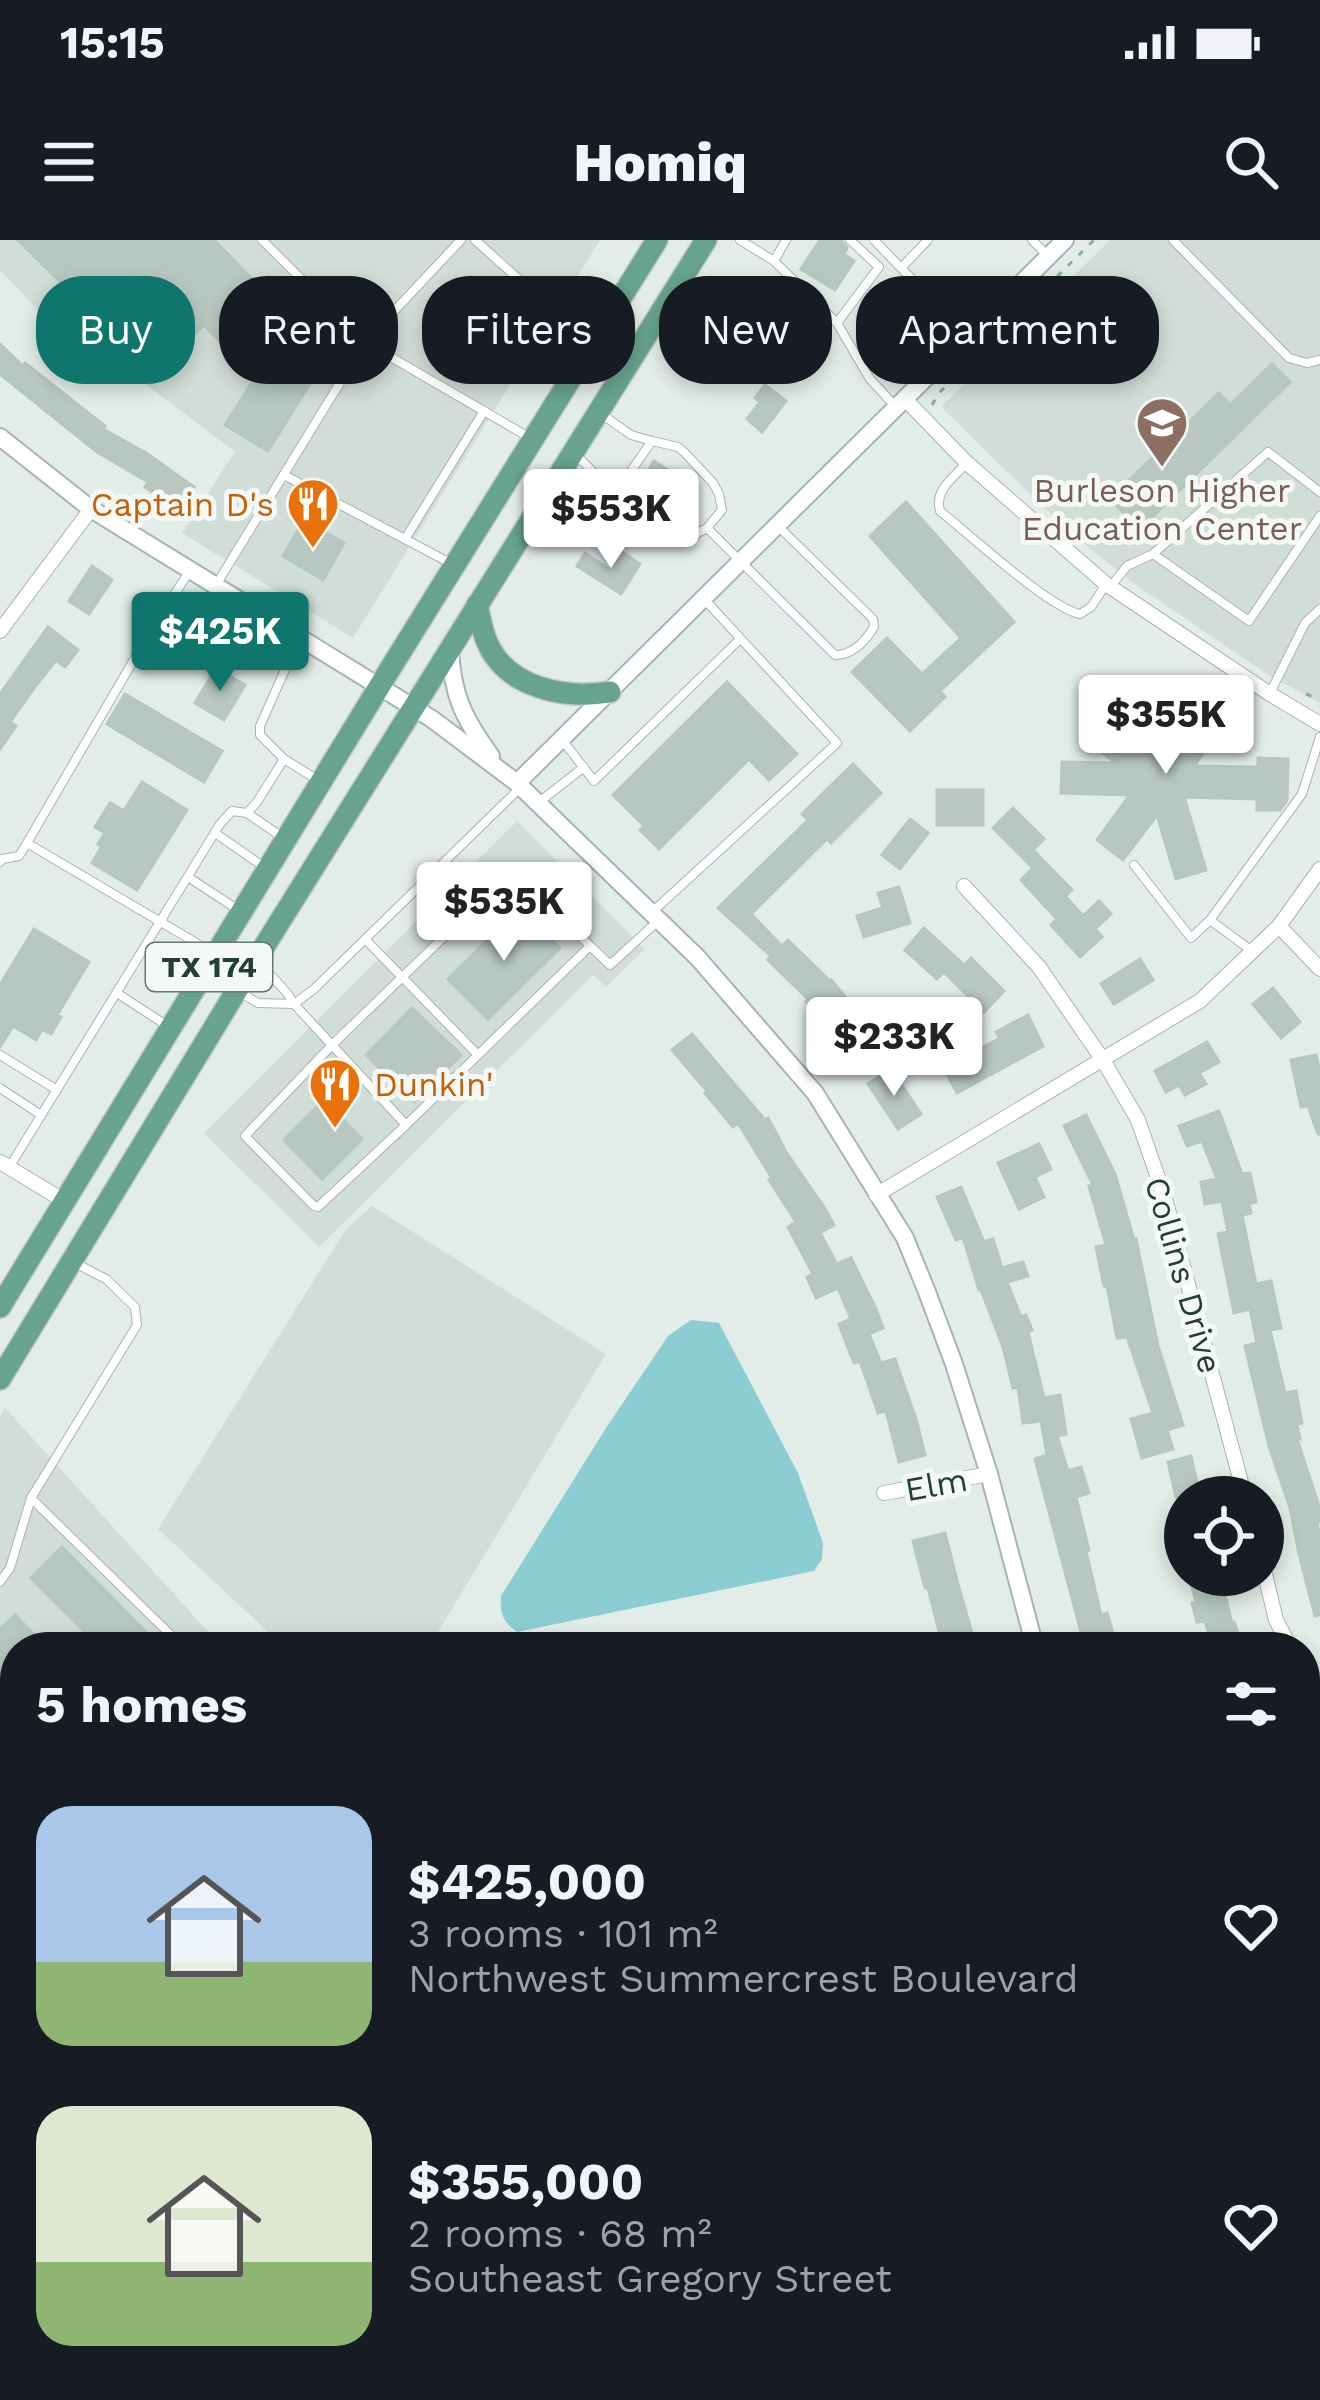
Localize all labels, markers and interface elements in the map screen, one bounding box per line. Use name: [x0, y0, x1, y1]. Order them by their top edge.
text: 15:15: [60, 16, 165, 69]
icon: menu: [36, 129, 102, 195]
icon: search: [1218, 129, 1284, 195]
text: Homiq: [573, 131, 747, 194]
chip: Buy: [36, 276, 195, 384]
chip: Rent: [219, 276, 398, 384]
chip: Filters: [422, 276, 635, 384]
chip: New: [659, 276, 832, 384]
chip: Apartment: [856, 276, 1159, 384]
school or university icon: Burleson Higher Education Center: [1134, 395, 1190, 469]
pin: $553K: [527, 469, 695, 571]
place label: Burleson Higher Education Center: [1022, 471, 1302, 548]
restaurant icon: Captain D's: [285, 476, 341, 550]
place label: Captain D's: [91, 485, 274, 524]
text: $553K: [551, 485, 671, 530]
pin: $425K: [136, 592, 304, 694]
text: $425K: [159, 608, 281, 653]
pin: $355K: [1082, 675, 1250, 777]
text: $355K: [1106, 691, 1226, 736]
pin: $535K: [420, 862, 588, 964]
text: $535K: [444, 878, 564, 923]
road number: TX 174: [146, 943, 272, 991]
pin: $233K: [810, 997, 978, 1099]
text: $233K: [833, 1013, 955, 1058]
restaurant icon: Dunkin': [307, 1056, 363, 1130]
place label: Dunkin': [374, 1065, 493, 1104]
street label: Collins Drive: [1137, 1172, 1230, 1378]
street label: Elm: [902, 1460, 970, 1509]
map controls: [1164, 1476, 1284, 1596]
button: locate: [1164, 1476, 1284, 1596]
icon: filters: [1218, 1671, 1284, 1737]
text: 5 homes: [36, 1675, 247, 1734]
text: $425,000: [408, 1852, 646, 1911]
icon: home: [132, 1854, 276, 1998]
icon: heart: [1218, 1893, 1284, 1959]
text: 3 rooms · 101 m²: [408, 1911, 718, 1956]
text: Northwest Summercrest Boulevard: [408, 1956, 1079, 2001]
text: $355,000: [408, 2152, 643, 2211]
icon: home: [132, 2154, 276, 2298]
icon: heart: [1218, 2193, 1284, 2259]
text: 2 rooms · 68 m²: [408, 2211, 712, 2256]
text: Southeast Gregory Street: [408, 2256, 892, 2301]

